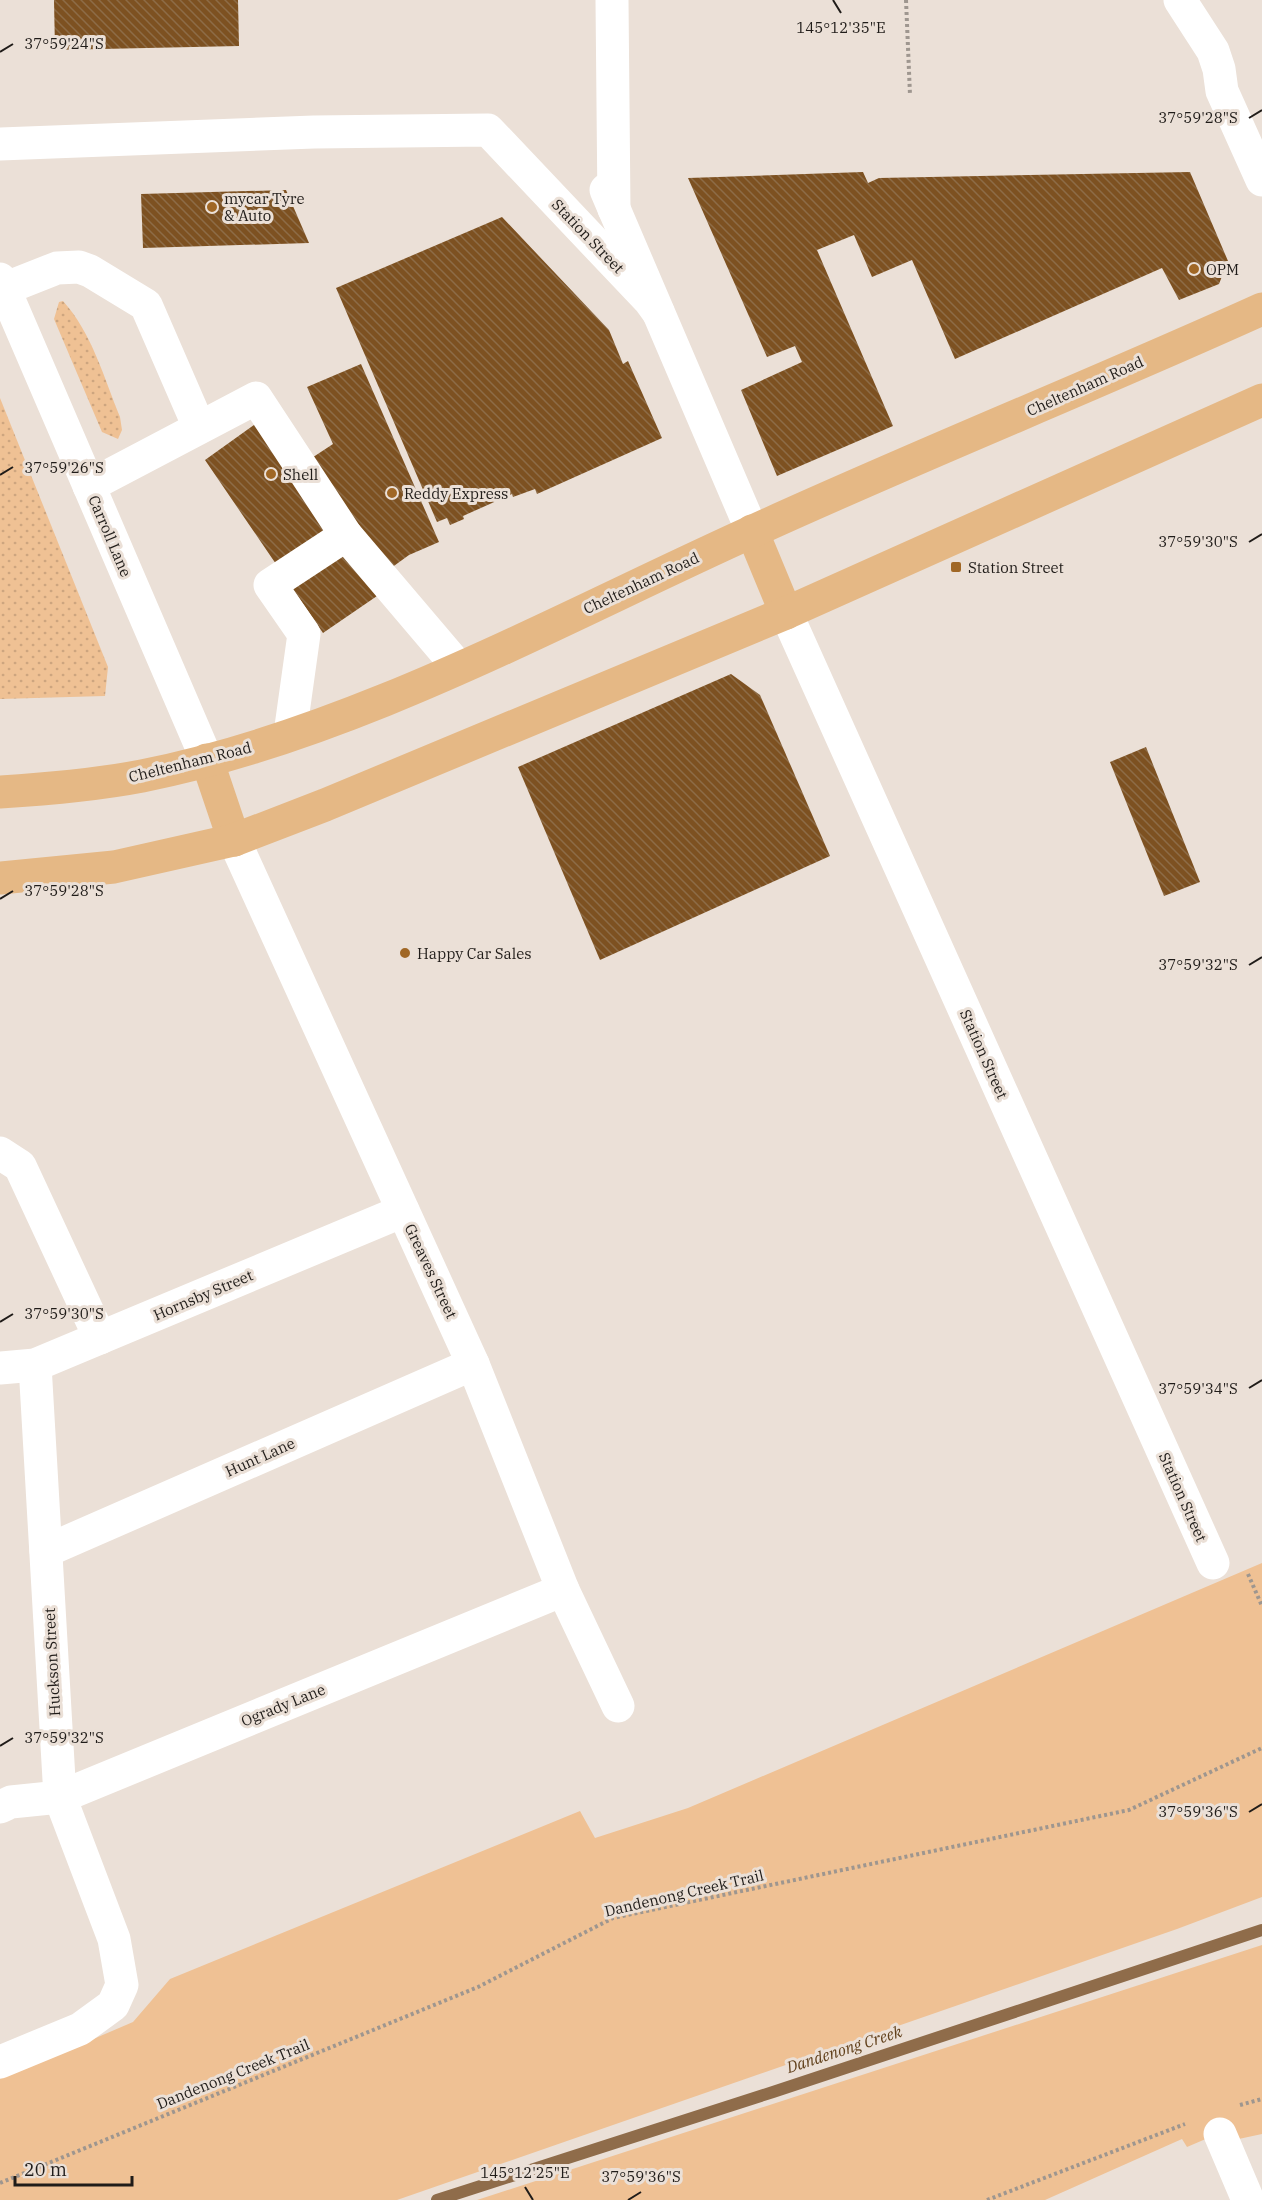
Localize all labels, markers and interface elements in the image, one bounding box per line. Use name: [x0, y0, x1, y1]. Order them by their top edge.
text: 145°12'35"E: [796, 18, 886, 37]
text: 37°59'24"S: [24, 34, 104, 53]
text: 37°59'28"S: [1158, 108, 1238, 127]
place label: mycar Tyre & Auto: [224, 189, 305, 225]
street label: Station Street: [548, 195, 628, 277]
marker: mycar Tyre & Auto: [205, 200, 219, 214]
place label: OPM: [1206, 260, 1239, 279]
marker: OPM: [1187, 262, 1201, 276]
street label: Cheltenham Road: [1024, 352, 1146, 420]
text: 37°59'26"S: [24, 458, 104, 477]
place label: Shell: [283, 465, 318, 484]
marker: Shell: [264, 467, 278, 481]
place label: Reddy Express: [404, 484, 508, 503]
marker: Reddy Express: [385, 486, 399, 500]
street label: Carroll Lane: [84, 492, 136, 580]
text: 37°59'30"S: [1158, 532, 1238, 551]
street label: Cheltenham Road: [580, 548, 702, 618]
place label: Station Street: [968, 558, 1064, 577]
marker: Station Street: [949, 560, 963, 574]
street label: Cheltenham Road: [127, 738, 253, 786]
text: 37°59'28"S: [24, 881, 104, 900]
place label: Happy Car Sales: [417, 944, 532, 963]
marker: Happy Car Sales: [398, 946, 412, 960]
text: 37°59'32"S: [1158, 955, 1238, 974]
street label: Station Street: [956, 1006, 1012, 1102]
street label: Greaves Street: [401, 1221, 461, 1321]
street label: Hornsby Street: [150, 1265, 256, 1325]
text: 37°59'30"S: [24, 1304, 104, 1323]
text: 37°59'34"S: [1158, 1379, 1238, 1398]
street label: Hunt Lane: [222, 1433, 298, 1481]
street label: Station Street: [1155, 1449, 1211, 1545]
street label: Huckson Street: [40, 1607, 64, 1717]
street label: Ogrady Lane: [238, 1680, 328, 1730]
text: 37°59'32"S: [24, 1728, 104, 1747]
text: 37°59'36"S: [1158, 1802, 1238, 1821]
street label: Dandenong Creek Trail: [603, 1865, 765, 1921]
water label: Dandenong Creek: [783, 2021, 905, 2077]
street label: Dandenong Creek Trail: [154, 2035, 312, 2113]
scale bar: [15, 2149, 132, 2187]
text: 20 m: [24, 2158, 67, 2181]
text: 145°12'25"E: [480, 2163, 570, 2182]
text: 37°59'36"S: [601, 2167, 681, 2186]

